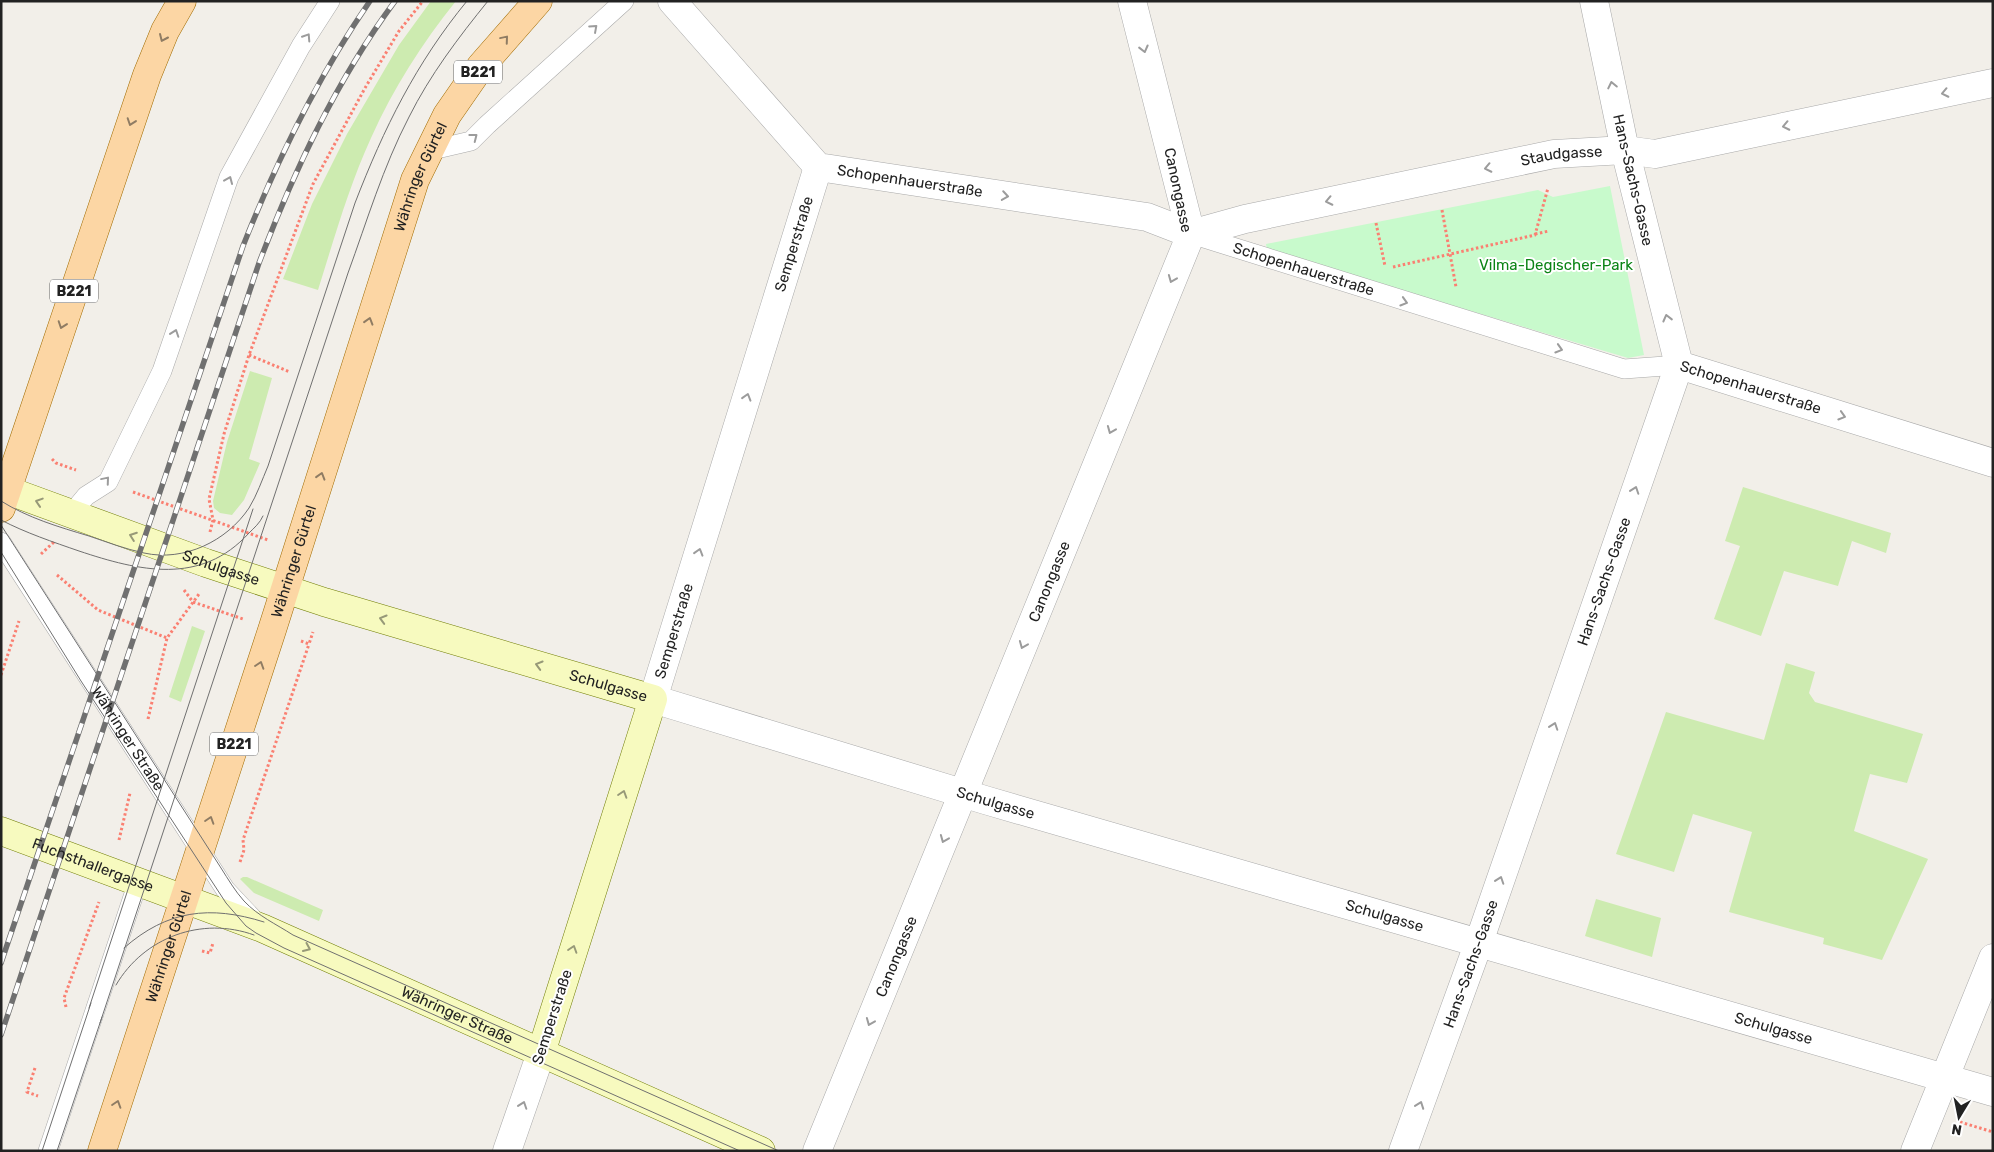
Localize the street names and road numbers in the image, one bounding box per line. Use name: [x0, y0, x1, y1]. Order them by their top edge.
road number: B221: [454, 61, 502, 84]
street label: Hans-Sachs-Gasse: [1609, 112, 1657, 248]
street label: Währinger Gürtel: [390, 119, 451, 234]
street label: Staudgasse: [1519, 142, 1603, 170]
street label: Canongasse: [1160, 146, 1196, 234]
street label: Schopenhauerstraße: [836, 161, 984, 201]
street label: Semperstraße: [771, 194, 817, 294]
street label: Schopenhauerstraße: [1231, 239, 1377, 300]
road number: B221: [50, 280, 98, 302]
street label: Schopenhauerstraße: [1678, 357, 1823, 418]
street label: Währinger Gürtel: [268, 503, 320, 620]
street label: Hans-Sachs-Gasse: [1573, 515, 1635, 648]
street label: Canongasse: [1025, 538, 1074, 625]
street label: Schulgasse: [180, 546, 262, 589]
street label: Semperstraße: [651, 581, 697, 681]
street label: Schulgasse: [567, 666, 649, 706]
street label: Währinger Straße: [88, 683, 168, 794]
road number: B221: [210, 732, 258, 756]
street label: Schulgasse: [954, 783, 1037, 823]
street label: Fuchsthallergasse: [30, 834, 156, 896]
street label: Währinger Gürtel: [142, 888, 195, 1005]
street label: Schulgasse: [1343, 896, 1426, 936]
street label: Hans-Sachs-Gasse: [1440, 898, 1502, 1030]
street label: Canongasse: [872, 913, 921, 1000]
street label: Semperstraße: [528, 967, 576, 1067]
street label: Währinger Straße: [398, 982, 516, 1048]
street label: Schulgasse: [1732, 1009, 1815, 1048]

